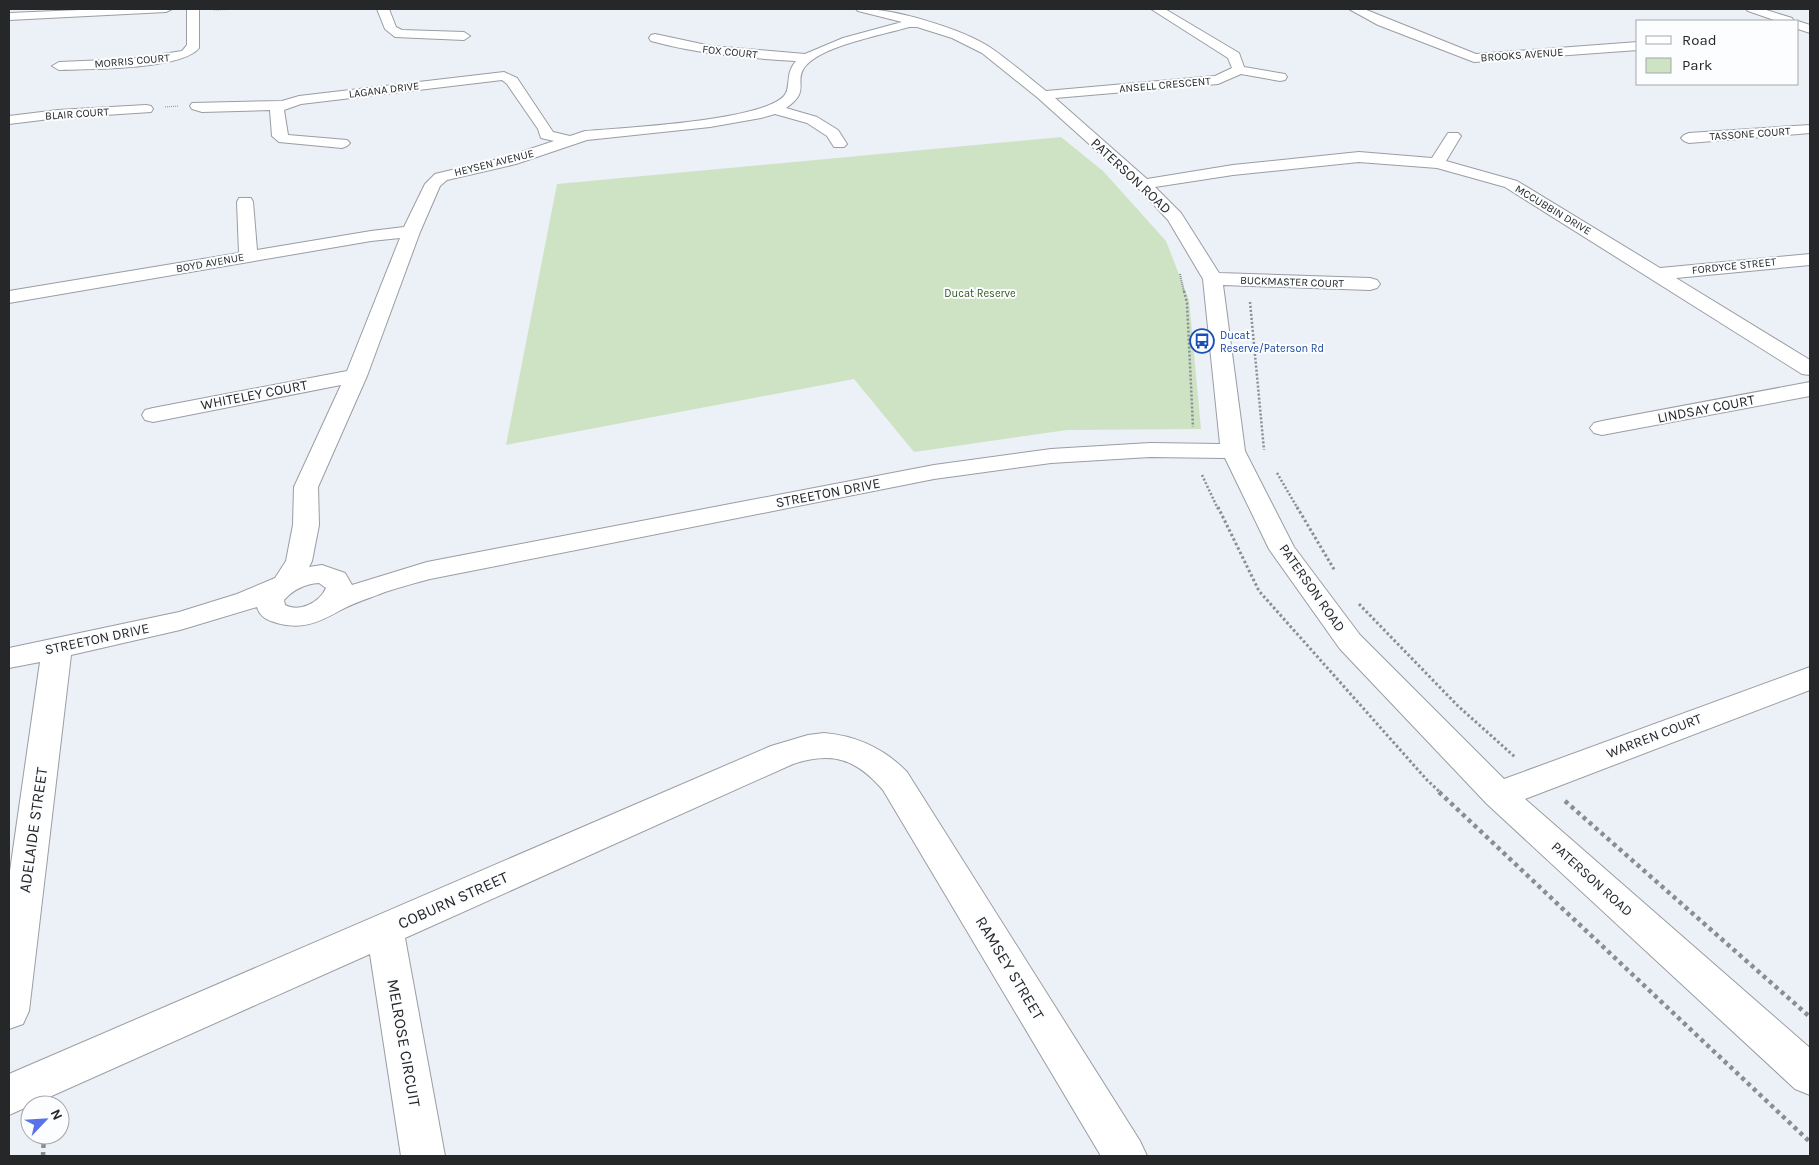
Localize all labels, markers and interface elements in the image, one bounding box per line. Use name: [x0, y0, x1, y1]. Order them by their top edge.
legend: [1636, 20, 1799, 85]
text: Road: [1682, 31, 1717, 49]
street label: FOX COURT: [702, 43, 759, 61]
street label: BROOKS AVENUE: [1480, 46, 1564, 64]
street label: MORRIS COURT: [94, 51, 171, 71]
text: Park: [1682, 56, 1712, 74]
street label: ANSELL CRESCENT: [1119, 74, 1212, 95]
street label: LAGANA DRIVE: [348, 79, 420, 101]
street label: BLAIR COURT: [45, 105, 110, 123]
street label: TASSONE COURT: [1709, 125, 1792, 143]
street label: PATERSON ROAD: [1087, 135, 1175, 217]
street label: HEYSEN AVENUE: [453, 147, 535, 179]
street label: MCCUBBIN DRIVE: [1513, 182, 1593, 238]
street label: BOYD AVENUE: [175, 251, 245, 275]
street label: FORDYCE STREET: [1691, 255, 1777, 277]
street label: BUCKMASTER COURT: [1240, 274, 1345, 290]
park label: Ducat Reserve: [944, 287, 1016, 300]
bus stop icon: Ducat Reserve/Paterson Rd: [1189, 328, 1215, 354]
place label: Ducat Reserve/Paterson Rd: [1220, 329, 1324, 355]
street label: WHITELEY COURT: [199, 376, 309, 414]
street label: LINDSAY COURT: [1656, 391, 1756, 427]
street label: STREETON DRIVE: [774, 475, 882, 511]
street label: PATERSON ROAD: [1275, 541, 1349, 635]
street label: STREETON DRIVE: [43, 620, 151, 658]
street label: WARREN COURT: [1604, 710, 1704, 762]
street label: ADELAIDE STREET: [15, 766, 51, 894]
street label: PATERSON ROAD: [1548, 838, 1636, 920]
street label: COBURN STREET: [395, 867, 511, 933]
street label: RAMSEY STREET: [972, 913, 1048, 1023]
street label: MELROSE CIRCUIT: [383, 978, 425, 1108]
north arrow: [20, 1095, 70, 1145]
text: N: [47, 1107, 66, 1123]

